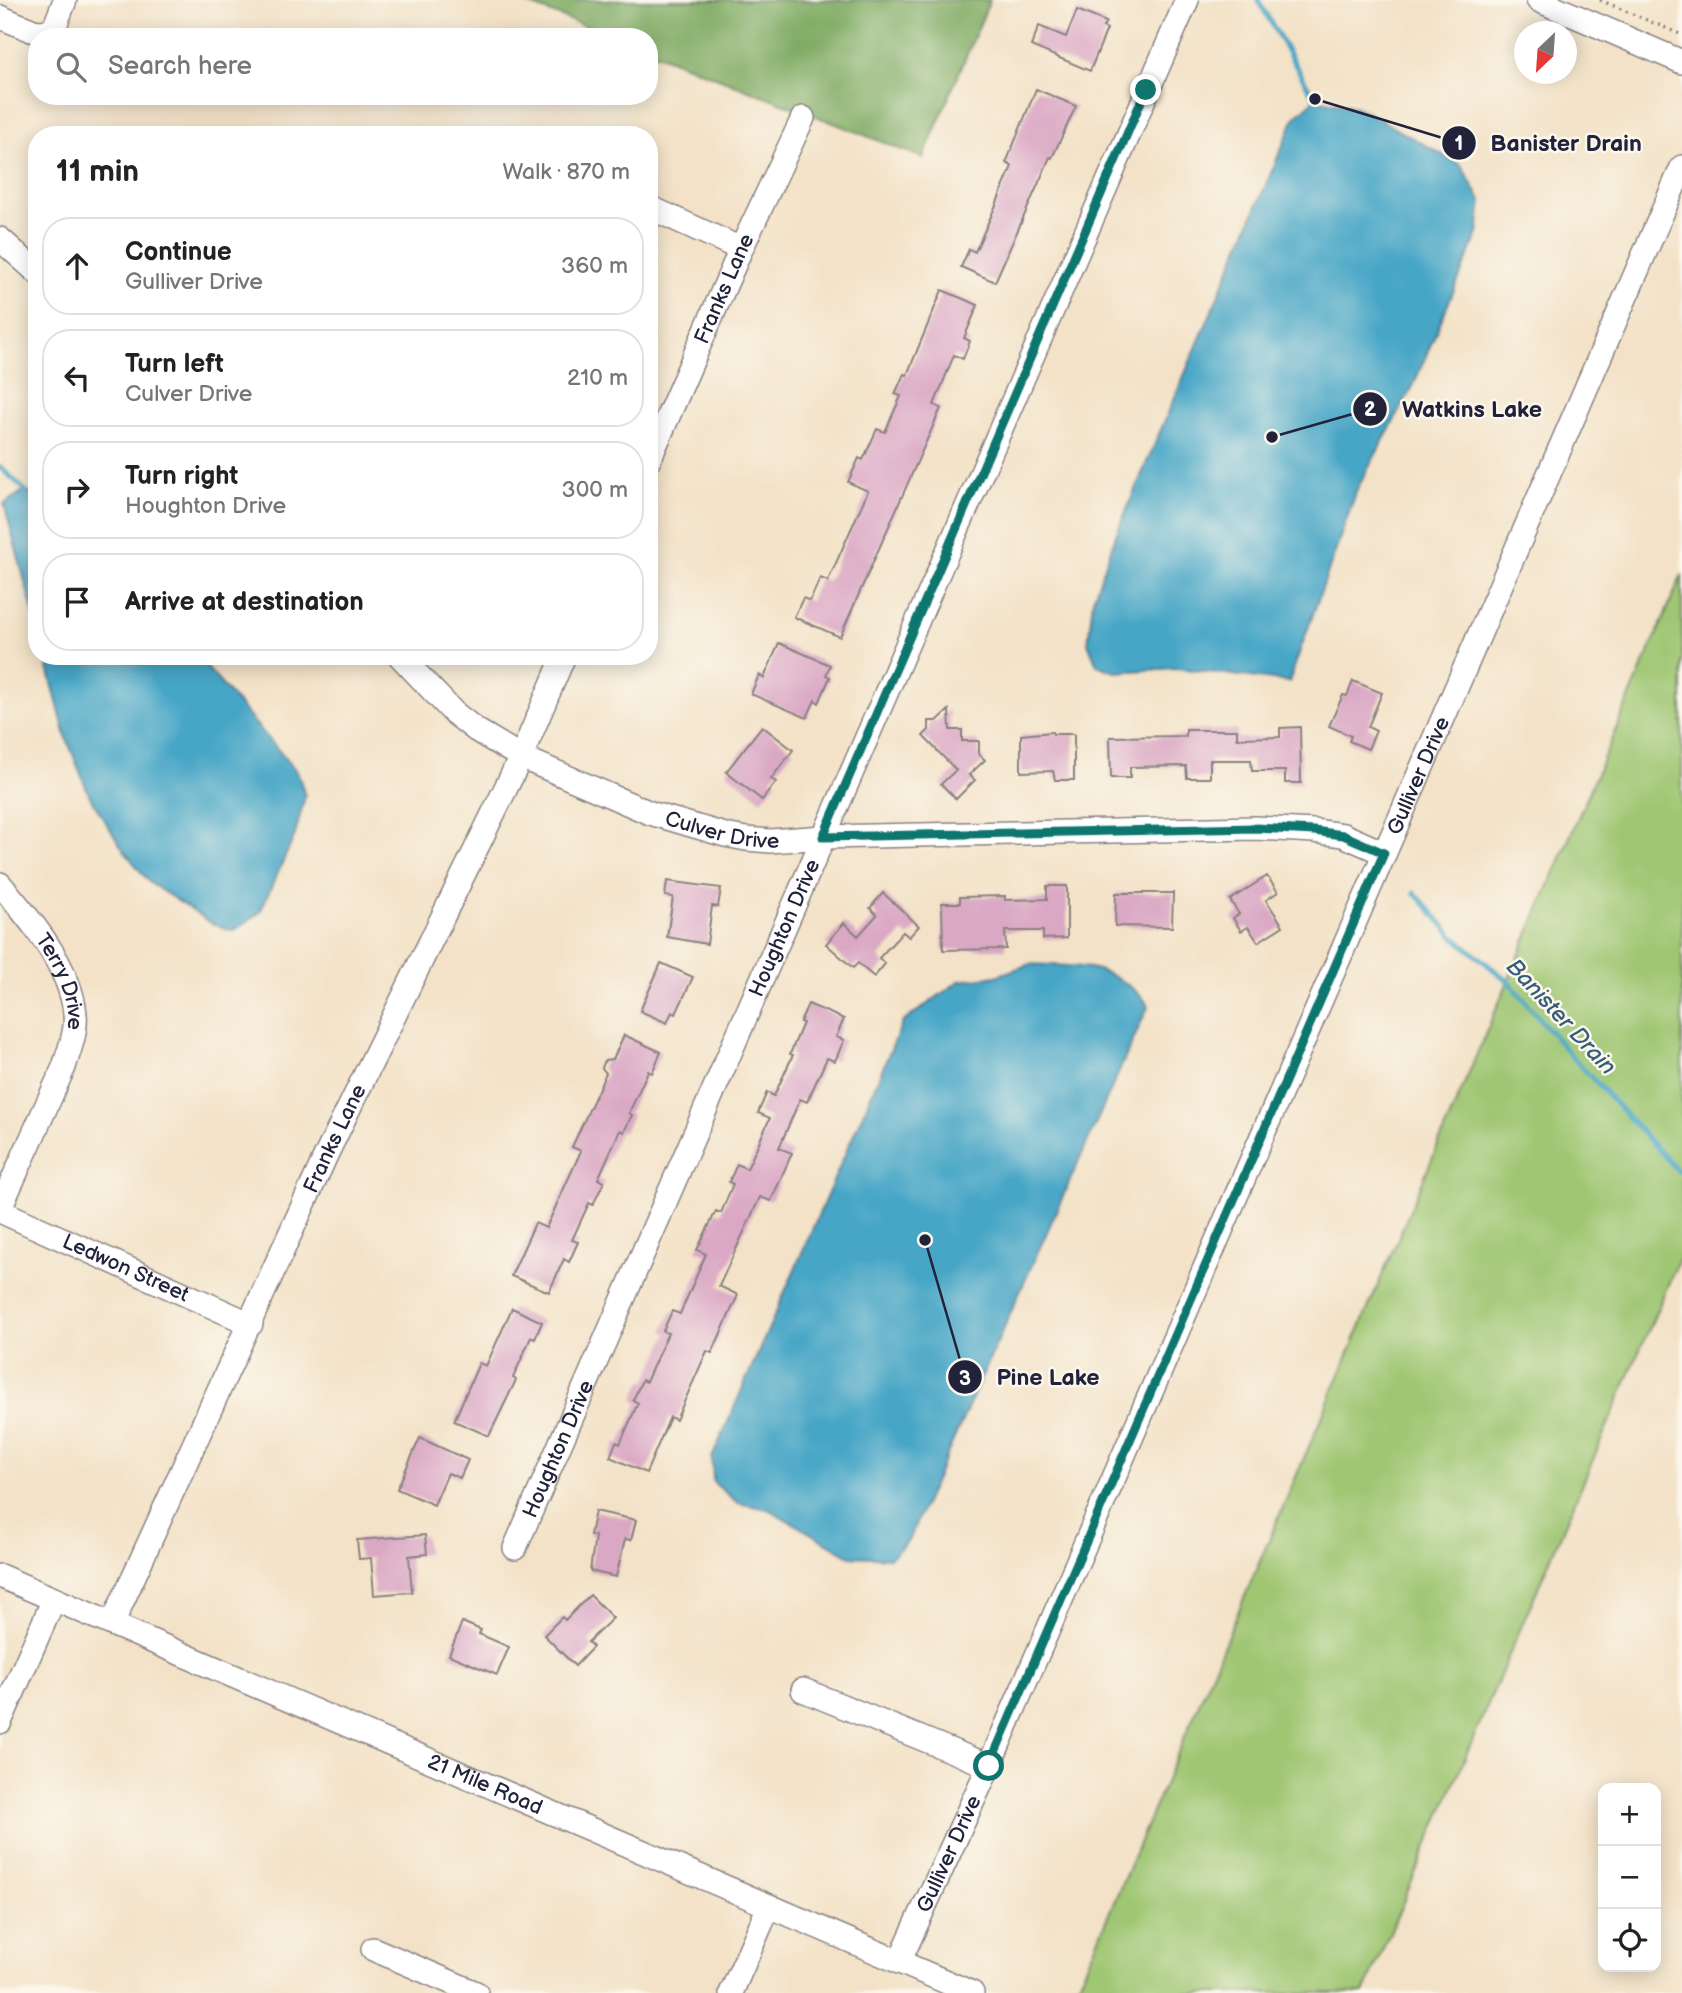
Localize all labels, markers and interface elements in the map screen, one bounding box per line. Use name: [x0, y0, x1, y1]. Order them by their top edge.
north arrow: [1514, 21, 1577, 84]
search box: [28, 28, 658, 105]
icon: search: [52, 48, 90, 86]
text: Search here: [108, 51, 252, 82]
route end: [1130, 74, 1161, 105]
callout: Banister Drain: [1442, 121, 1656, 165]
text: Banister Drain: [1490, 130, 1642, 158]
text: 1: [1455, 131, 1463, 156]
text: 11 min: [56, 154, 139, 190]
text: Walk · 870 m: [502, 158, 630, 186]
street label: Franks Lane: [689, 230, 759, 347]
text: Continue: [125, 237, 232, 268]
icon: ahead: [58, 247, 96, 285]
text: 360 m: [561, 252, 628, 280]
text: Gulliver Drive: [125, 268, 263, 296]
text: Turn left: [125, 349, 224, 380]
icon: left: [58, 359, 96, 397]
text: 210 m: [567, 364, 628, 392]
text: Culver Drive: [125, 380, 252, 408]
callout: Watkins Lake: [1353, 387, 1556, 431]
text: Watkins Lake: [1402, 396, 1542, 424]
text: 2: [1364, 397, 1377, 422]
text: Turn right: [125, 461, 238, 492]
icon: right: [58, 471, 96, 509]
text: 300 m: [562, 476, 628, 504]
text: Houghton Drive: [125, 492, 286, 520]
icon: arrive: [58, 583, 96, 621]
text: Arrive at destination: [125, 587, 364, 618]
street label: Gulliver Drive: [1382, 713, 1455, 838]
street label: Culver Drive: [662, 806, 780, 854]
street label: Houghton Drive: [743, 855, 825, 1000]
street label: Terry Drive: [31, 928, 88, 1031]
water label: Banister Drain: [1500, 953, 1622, 1081]
street label: Franks Lane: [298, 1080, 371, 1197]
street label: Ledwon Street: [59, 1228, 193, 1307]
callout: Pine Lake: [947, 1355, 1113, 1399]
text: Pine Lake: [996, 1364, 1100, 1392]
text: 3: [959, 1366, 971, 1391]
street label: Houghton Drive: [517, 1376, 599, 1521]
street label: 21 Mile Road: [424, 1749, 546, 1820]
route start: [973, 1750, 1004, 1781]
map controls: [1598, 1783, 1661, 1972]
button: +: [1598, 1783, 1661, 1846]
street label: Gulliver Drive: [911, 1791, 986, 1916]
button: −: [1598, 1846, 1661, 1909]
button: locate: [1598, 1909, 1661, 1972]

